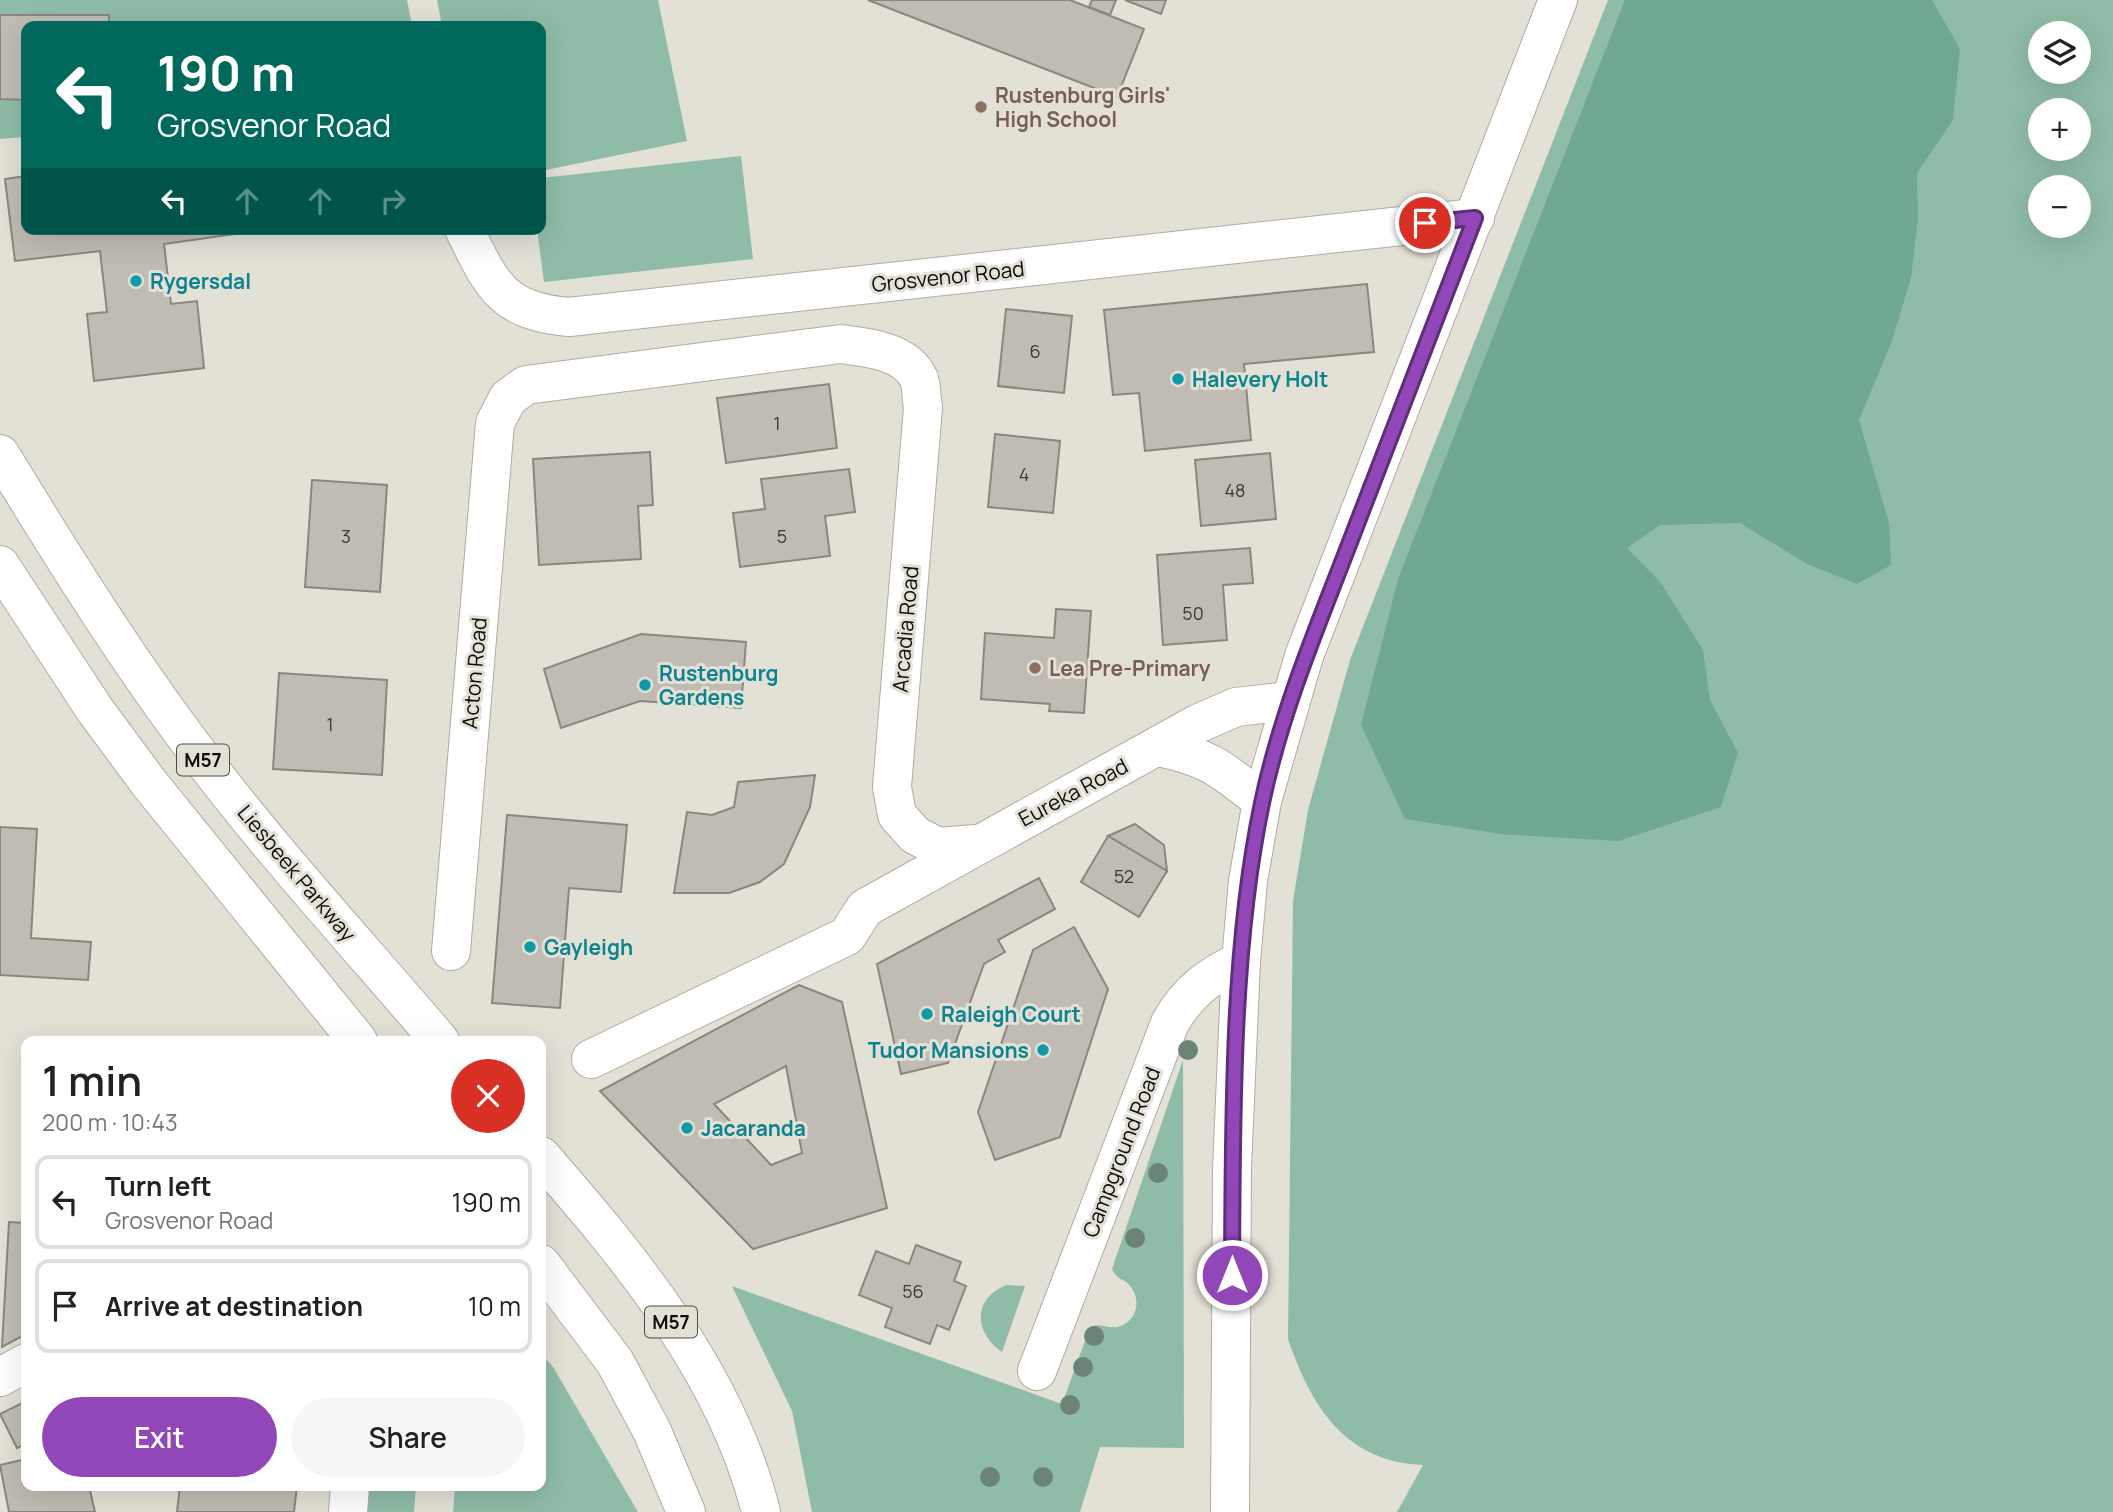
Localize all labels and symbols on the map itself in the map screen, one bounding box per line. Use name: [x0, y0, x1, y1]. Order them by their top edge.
place label: Rustenburg Girls' High School: [995, 81, 1170, 133]
marker: Rustenburg Girls' High School: [973, 99, 989, 115]
pin: [1395, 193, 1455, 253]
street label: Grosvenor Road: [870, 254, 1026, 298]
place label: Rygersdal: [150, 267, 251, 295]
marker: Rygersdal: [128, 273, 144, 289]
house number: 6: [1029, 339, 1041, 363]
place label: Halevery Holt: [1192, 365, 1328, 393]
marker: Halevery Holt: [1170, 371, 1186, 387]
house number: 1: [773, 411, 781, 435]
house number: 4: [1019, 462, 1029, 486]
house number: 48: [1224, 478, 1246, 502]
house number: 3: [341, 524, 351, 548]
house number: 5: [777, 524, 787, 548]
street label: Arcadia Road: [886, 565, 924, 693]
house number: 50: [1182, 601, 1204, 625]
street label: Acton Road: [455, 616, 493, 730]
place label: Lea Pre-Primary: [1049, 654, 1211, 682]
place label: Rustenburg Gardens: [659, 659, 778, 711]
marker: Lea Pre-Primary: [1027, 660, 1043, 676]
marker: Rustenburg Gardens: [637, 677, 653, 693]
house number: 1: [326, 712, 334, 736]
road number: M57: [177, 744, 229, 776]
street label: Eureka Road: [1013, 751, 1133, 833]
street label: Liesbeek Parkway: [232, 799, 362, 947]
house number: 52: [1114, 864, 1134, 888]
place label: Gayleigh: [544, 933, 633, 961]
marker: Gayleigh: [522, 939, 538, 955]
place label: Raleigh Court: [941, 1000, 1081, 1028]
marker: Raleigh Court: [919, 1006, 935, 1022]
place label: Tudor Mansions: [868, 1036, 1029, 1064]
marker: Tudor Mansions: [1035, 1042, 1051, 1058]
street label: Campground Road: [1076, 1063, 1166, 1241]
place label: Jacaranda: [701, 1114, 806, 1142]
marker: Jacaranda: [679, 1120, 695, 1136]
position arrow: [1195, 1238, 1269, 1312]
house number: 56: [902, 1279, 924, 1303]
road number: M57: [645, 1306, 697, 1338]

